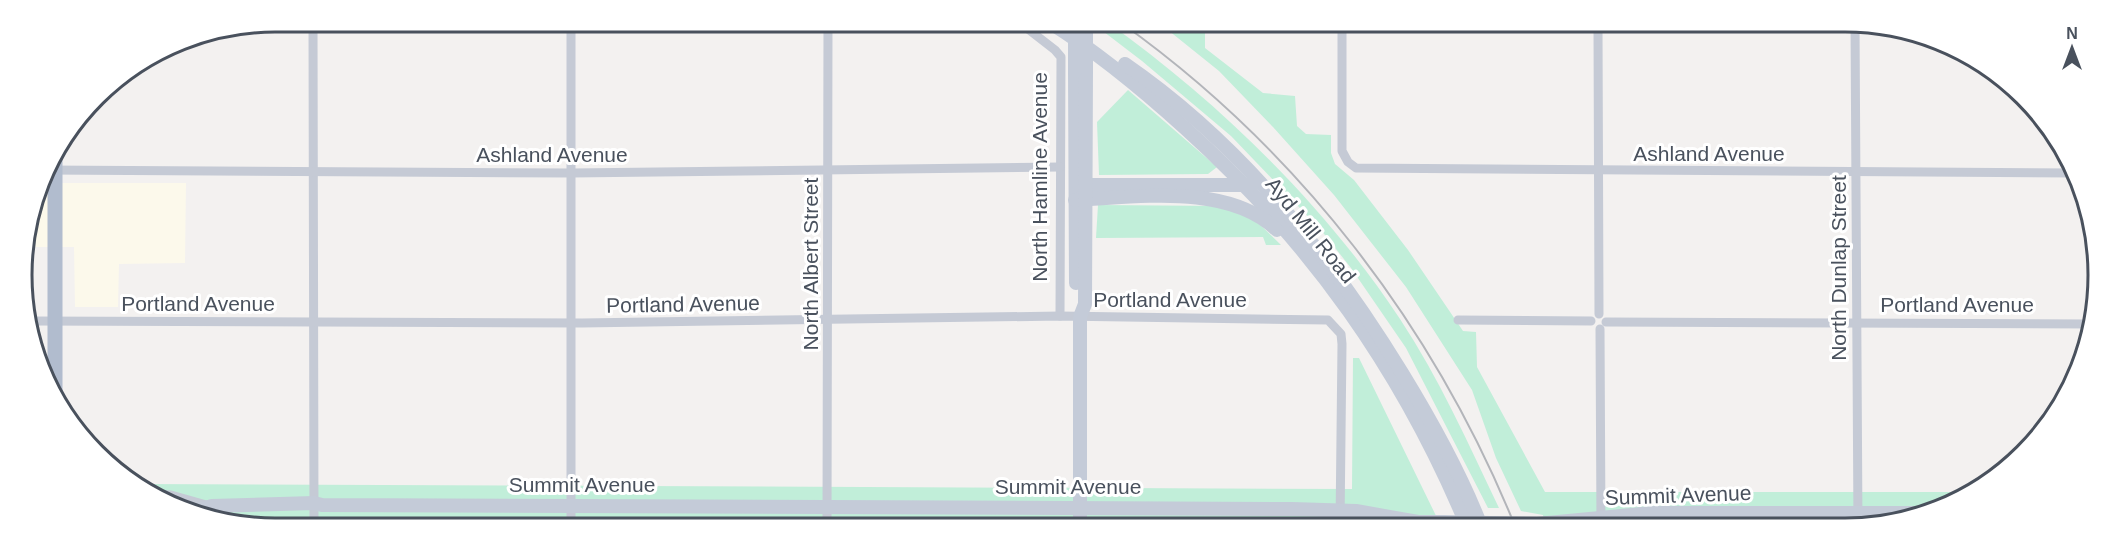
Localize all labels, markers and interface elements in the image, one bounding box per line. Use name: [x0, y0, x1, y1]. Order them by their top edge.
north arrow: [2042, 18, 2102, 78]
text: N: [2066, 25, 2078, 42]
street label: North Hamline Avenue: [1028, 72, 1051, 282]
street label: Ashland Avenue: [1633, 142, 1785, 165]
street label: Ashland Avenue: [476, 143, 628, 166]
street label: Ayd Mill Road: [1261, 173, 1361, 287]
street label: North Dunlap Street: [1827, 175, 1850, 361]
street label: North Albert Street: [799, 177, 822, 350]
street label: Portland Avenue: [1093, 288, 1247, 311]
street label: Portland Avenue: [606, 291, 760, 317]
street label: Portland Avenue: [121, 292, 275, 315]
street label: Portland Avenue: [1880, 293, 2034, 316]
street label: Summit Avenue: [509, 473, 655, 496]
street label: Summit Avenue: [995, 475, 1141, 498]
street label: Summit Avenue: [1604, 481, 1752, 509]

